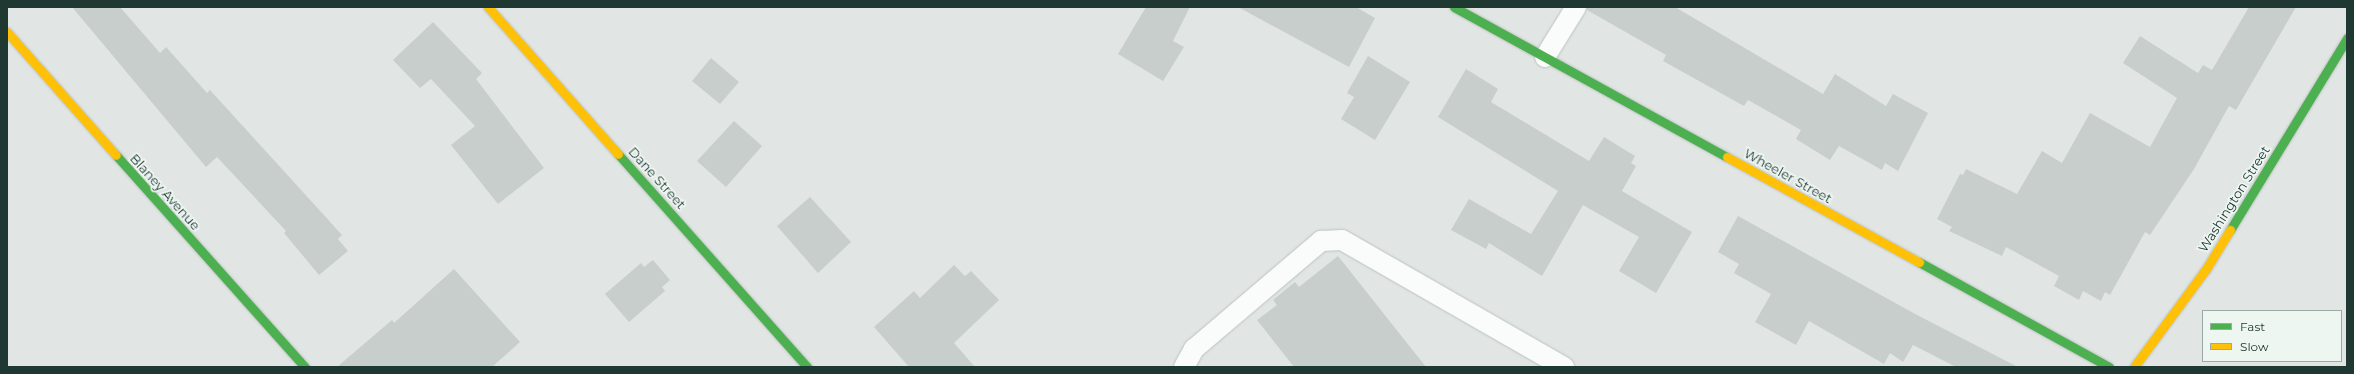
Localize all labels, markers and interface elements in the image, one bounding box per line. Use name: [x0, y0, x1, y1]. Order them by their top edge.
street label: Washington Street: [2195, 143, 2273, 255]
street label: Dane Street: [625, 144, 689, 212]
street label: Wheeler Street: [1741, 145, 1835, 207]
street label: Blaney Avenue: [127, 151, 203, 233]
legend: [2202, 310, 2342, 362]
text: Fast: [2240, 319, 2265, 334]
text: Slow: [2240, 339, 2269, 354]

